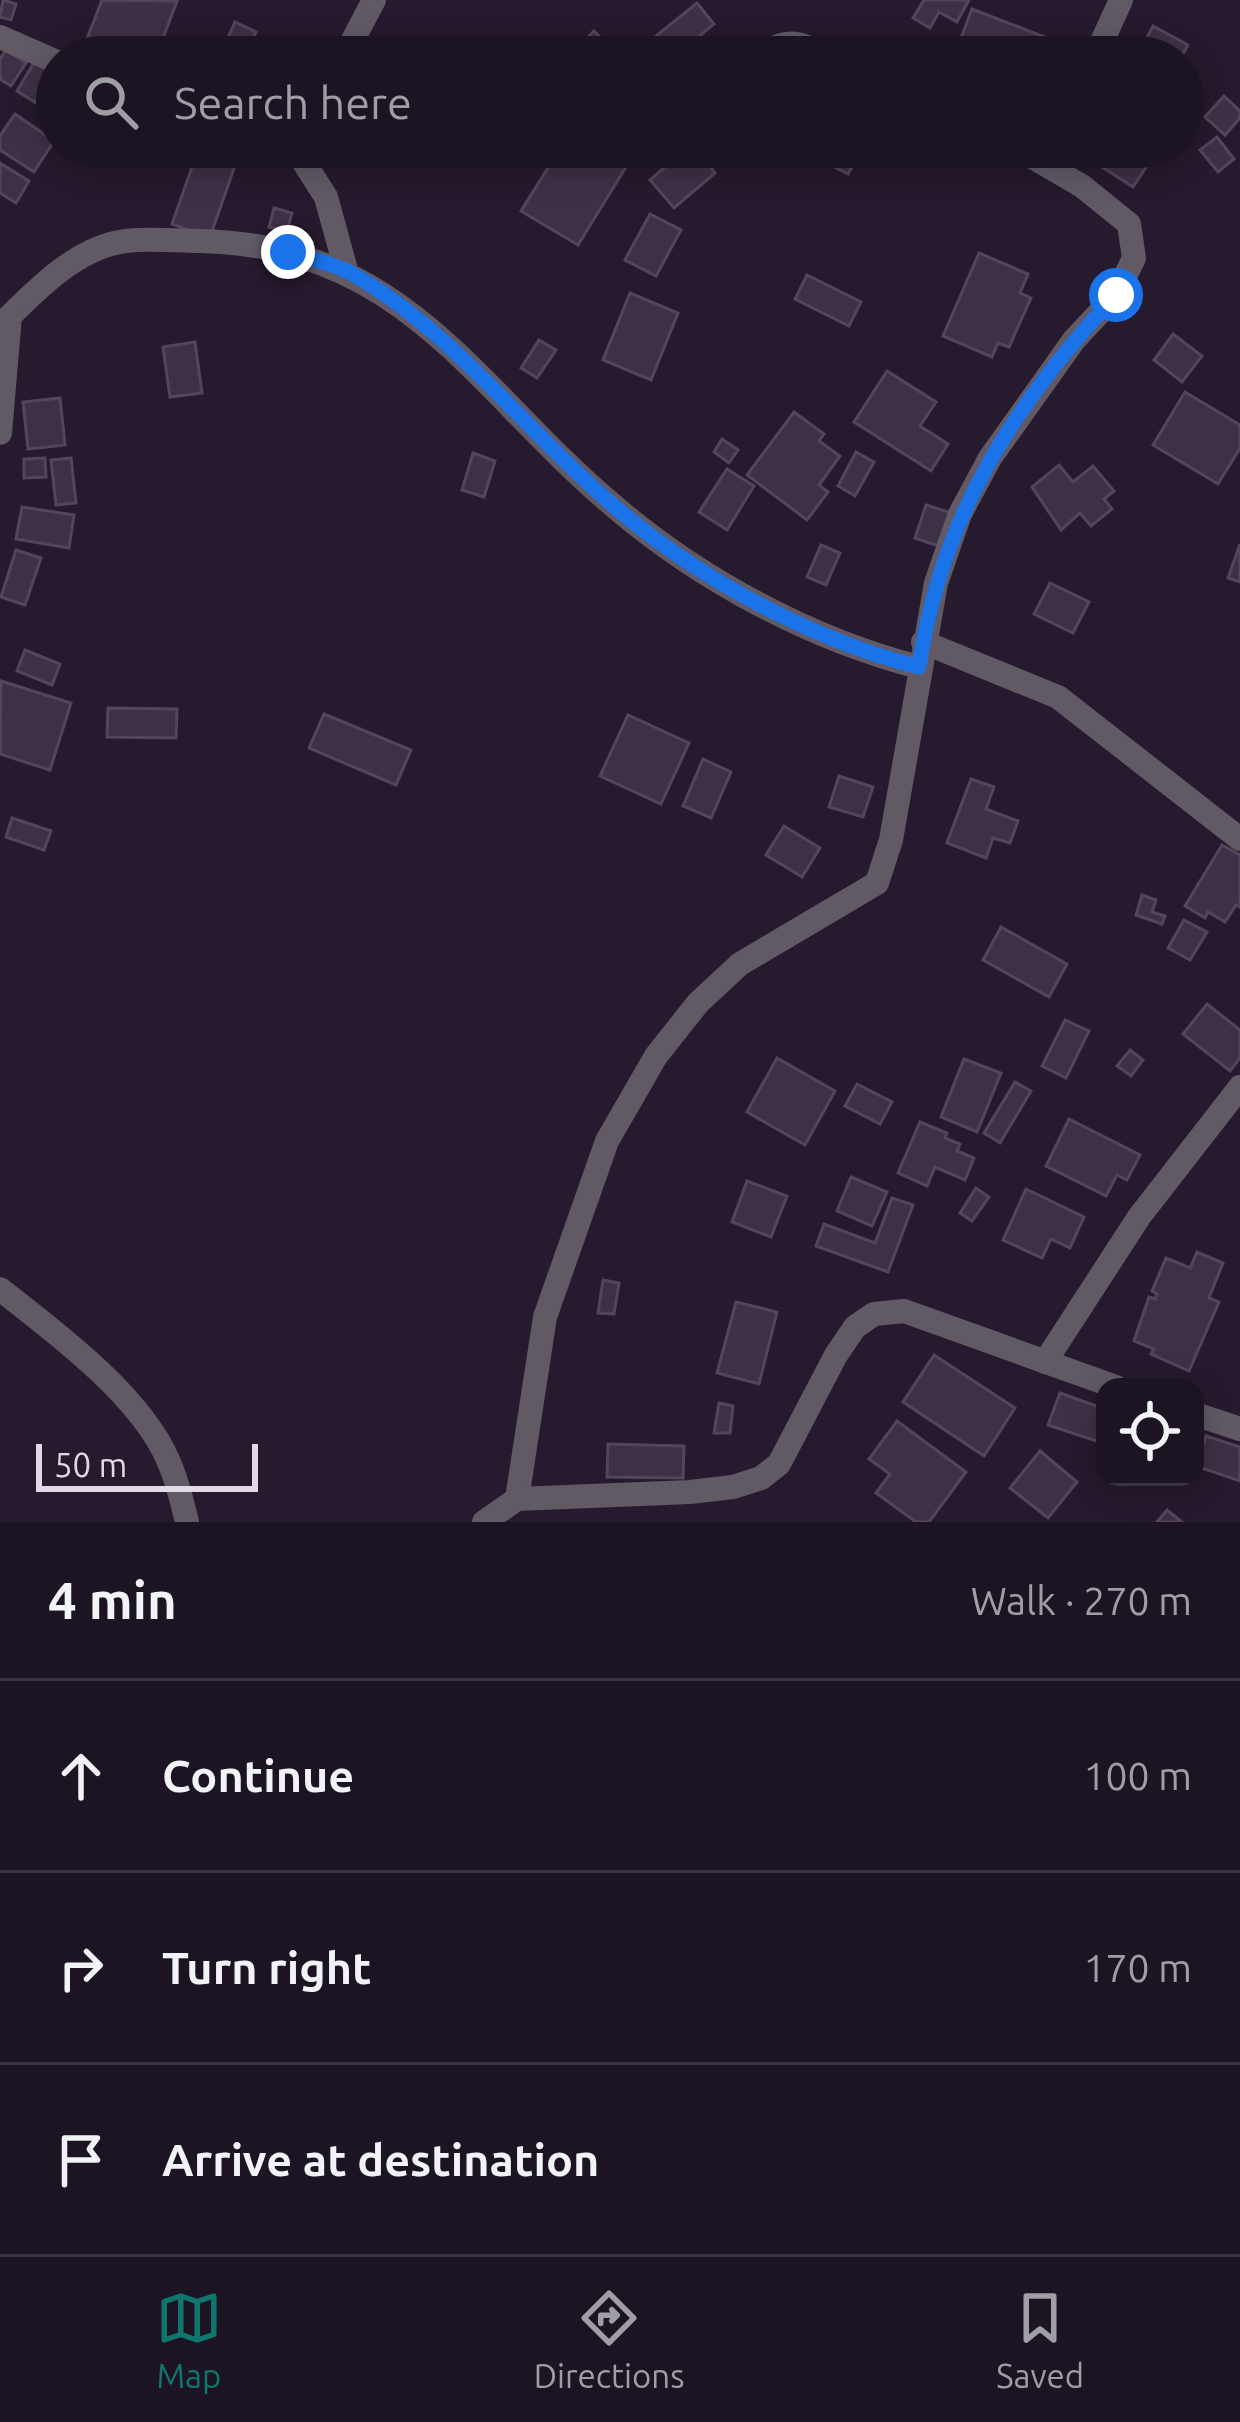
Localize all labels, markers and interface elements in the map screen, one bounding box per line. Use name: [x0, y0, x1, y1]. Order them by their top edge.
search box: [36, 36, 1204, 168]
icon: search: [78, 69, 144, 135]
text: Search here: [174, 77, 412, 128]
route end: [261, 225, 315, 279]
route start: [1089, 268, 1143, 322]
map controls: [1096, 1378, 1204, 1486]
button: locate: [1096, 1378, 1204, 1486]
scale bar: [36, 1438, 258, 1491]
text: 50 m: [54, 1446, 127, 1483]
text: 4 min: [48, 1571, 177, 1629]
text: Walk · 270 m: [971, 1579, 1192, 1622]
icon: ahead: [48, 1743, 114, 1809]
text: Continue: [162, 1750, 354, 1801]
text: 100 m: [1083, 1754, 1192, 1797]
icon: right: [48, 1935, 114, 2001]
text: Turn right: [162, 1942, 371, 1993]
text: 170 m: [1083, 1946, 1192, 1989]
icon: arrive: [48, 2127, 114, 2193]
text: Arrive at destination: [162, 2134, 599, 2185]
tab: Map: [156, 2285, 222, 2394]
tab: Directions: [534, 2285, 684, 2394]
tab: Saved: [996, 2285, 1084, 2394]

